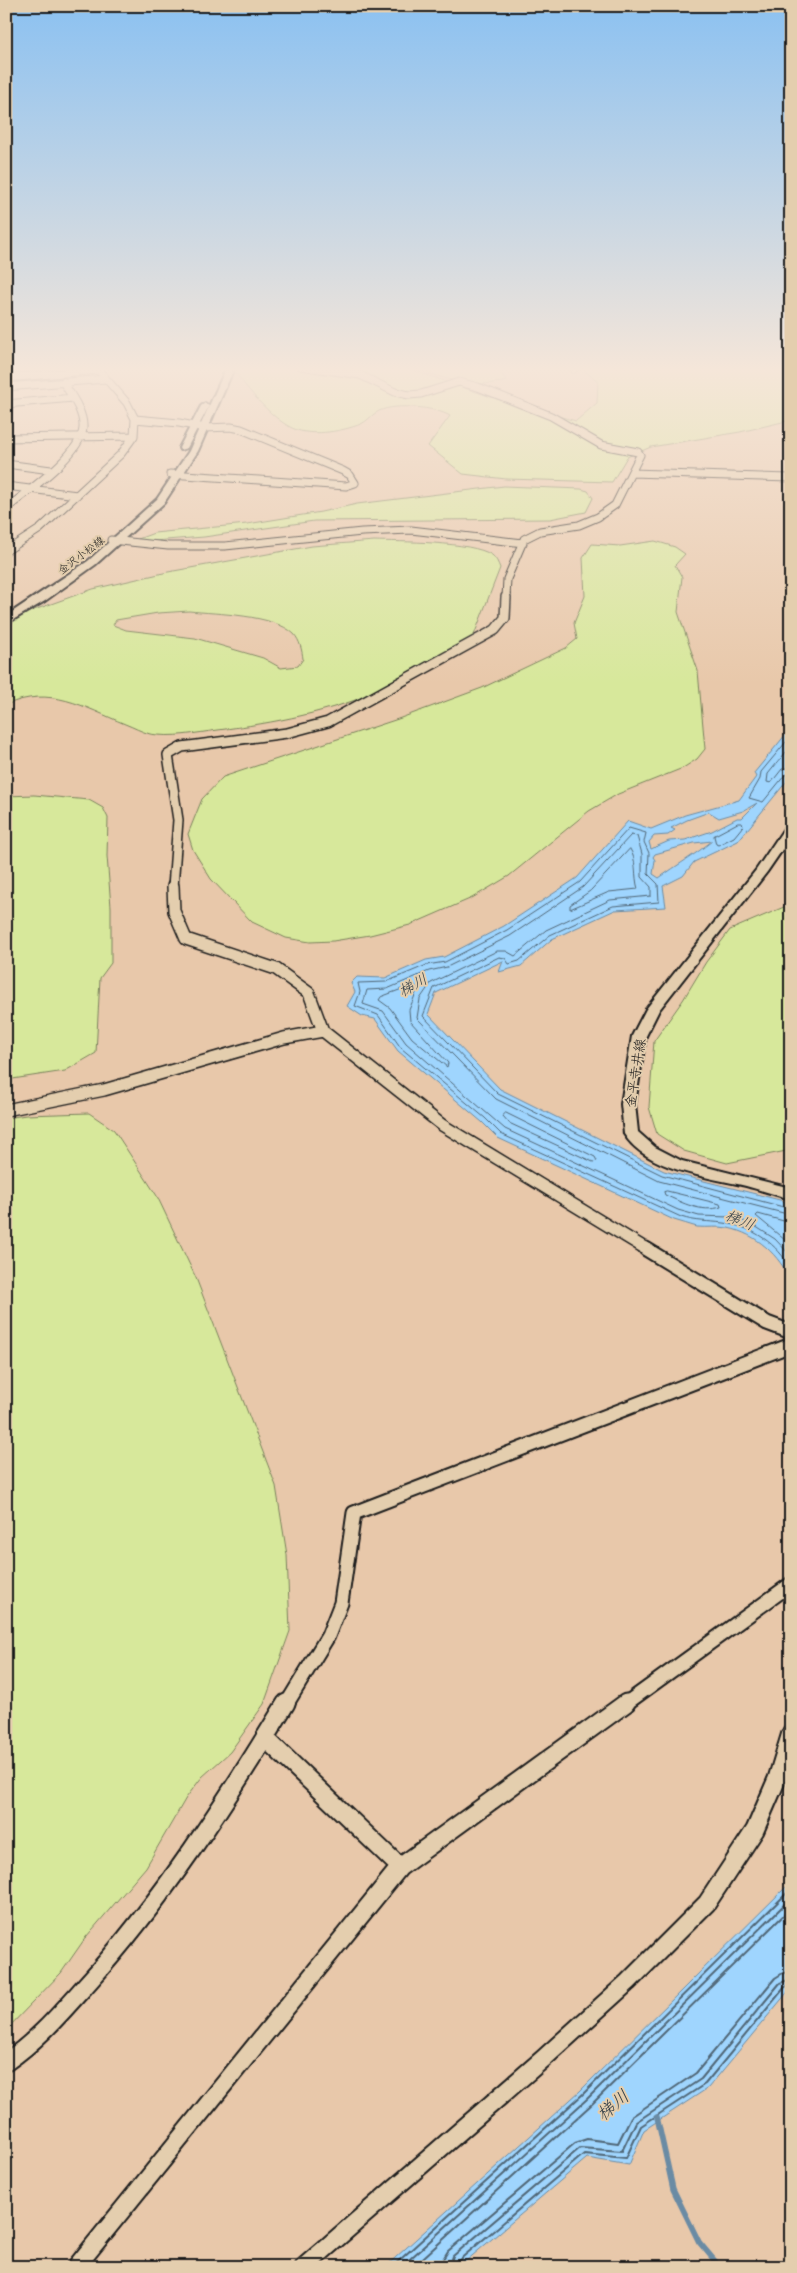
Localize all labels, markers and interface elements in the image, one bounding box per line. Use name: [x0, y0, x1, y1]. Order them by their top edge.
street label: 金沢小松線: [55, 534, 107, 577]
water label: 梯川: [396, 970, 430, 1000]
street label: 金平寺井線: [622, 1037, 649, 1109]
water label: 梯川: [723, 1206, 757, 1234]
water label: 梯川: [593, 2086, 634, 2125]

